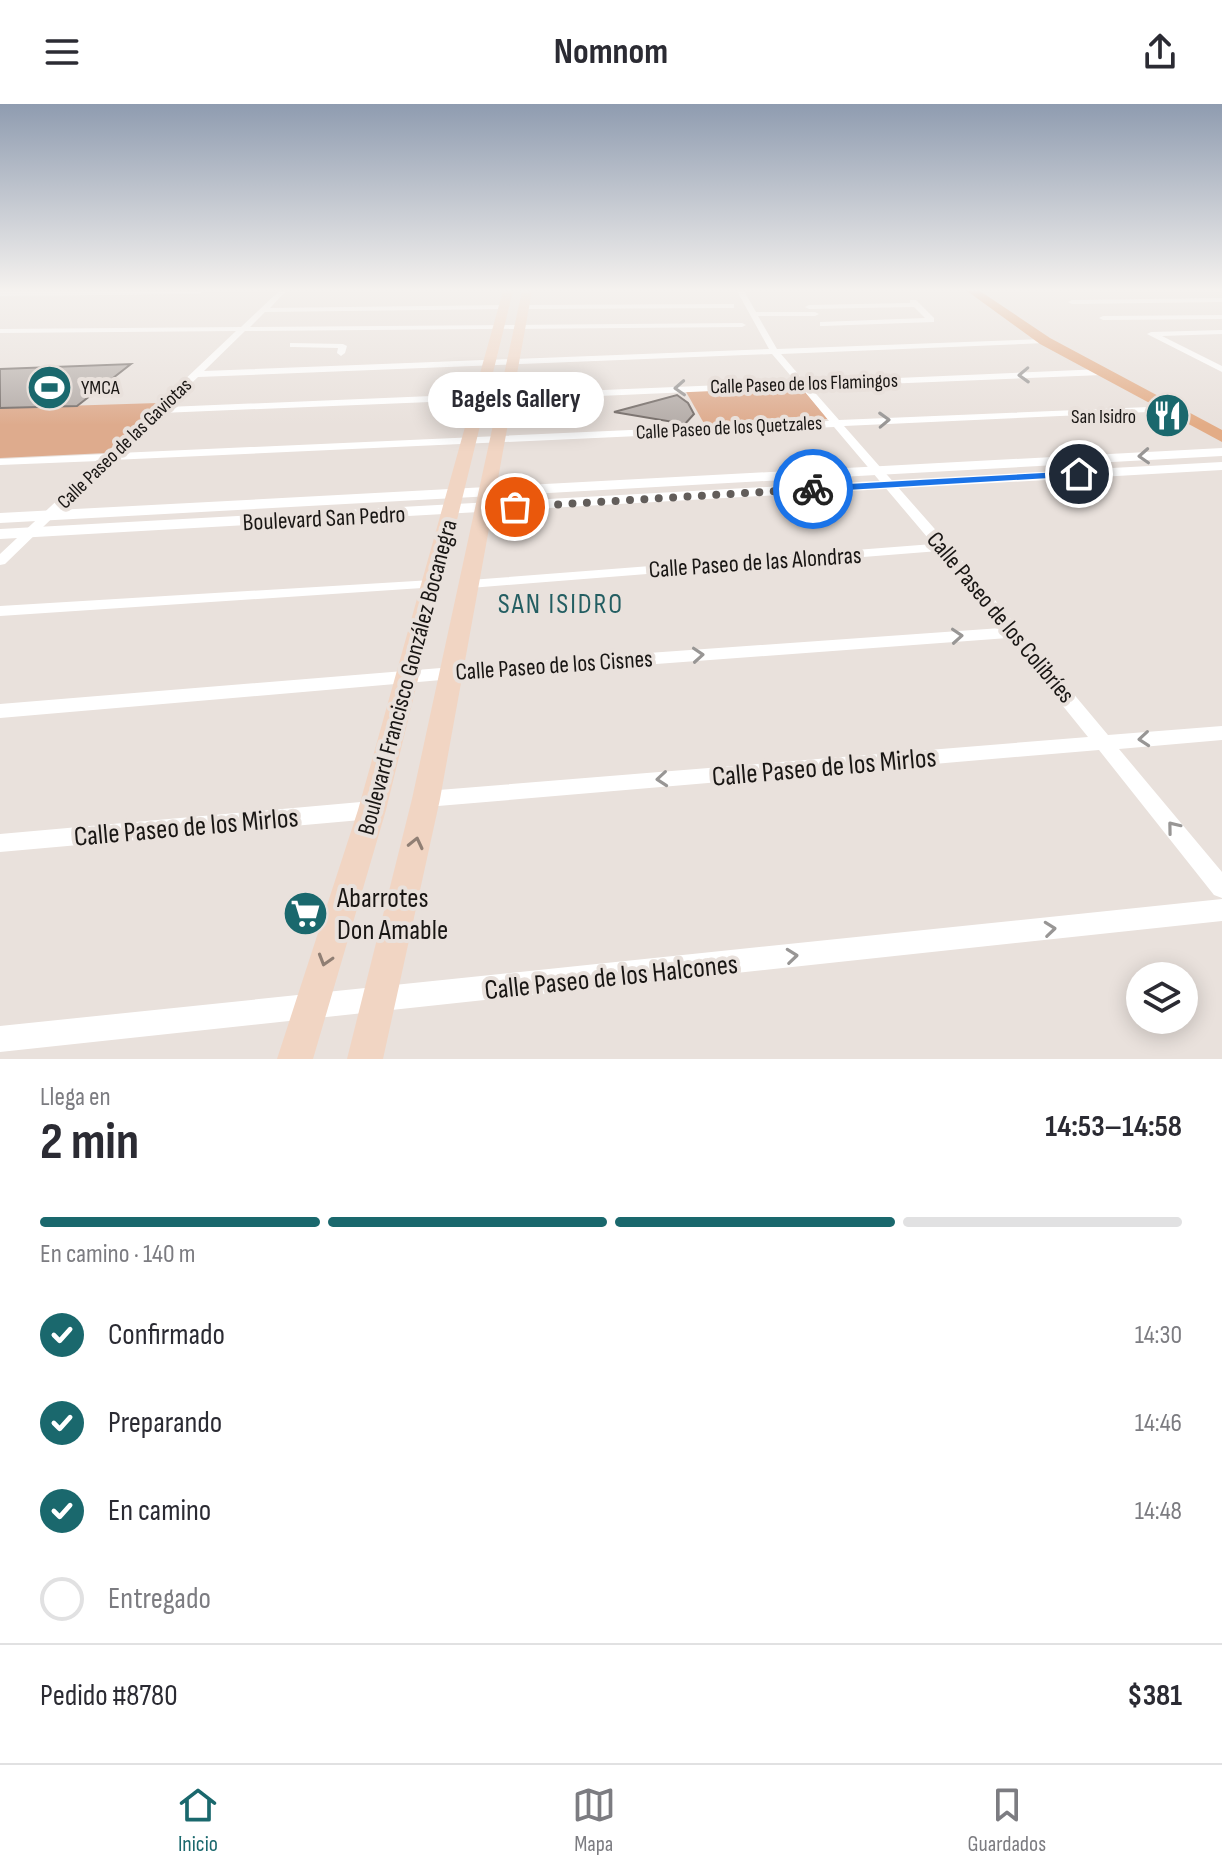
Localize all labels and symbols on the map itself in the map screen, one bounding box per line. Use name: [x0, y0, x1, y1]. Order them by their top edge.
sports icon: YMCA: [26, 363, 74, 411]
one-way arrow: [1017, 366, 1030, 383]
street label: Calle Paseo de los Flamingos: [710, 369, 898, 399]
callout: Bagels Gallery: [427, 371, 603, 427]
street label: Calle Paseo de las Gaviotas: [52, 373, 197, 514]
place label: YMCA: [81, 376, 120, 400]
one-way arrow: [673, 379, 686, 396]
restaurant icon: San Isidro: [1143, 392, 1191, 440]
place label: San Isidro: [1071, 405, 1136, 429]
street label: Calle Paseo de los Quetzales: [635, 411, 823, 445]
one-way arrow: [878, 411, 891, 428]
pin: [1045, 440, 1113, 508]
one-way arrow: [1137, 448, 1150, 465]
courier: [773, 449, 853, 529]
pin: [481, 473, 549, 541]
street label: Boulevard San Pedro: [242, 500, 406, 537]
street label: Boulevard Francisco González Bocanegra: [351, 516, 464, 838]
street label: Calle Paseo de los Colibríes: [921, 526, 1081, 709]
street label: Calle Paseo de las Alondras: [648, 541, 862, 584]
district label: SAN ISIDRO: [498, 588, 624, 621]
one-way arrow: [951, 628, 964, 645]
street label: Calle Paseo de los Cisnes: [454, 644, 654, 687]
one-way arrow: [692, 647, 705, 664]
one-way arrow: [1137, 730, 1150, 747]
street label: Calle Paseo de los Mirlos: [711, 741, 938, 794]
one-way arrow: [655, 770, 668, 787]
street label: Calle Paseo de los Mirlos: [73, 801, 300, 854]
one-way arrow: [1168, 822, 1183, 836]
one-way arrow: [407, 836, 424, 850]
place label: Abarrotes Don Amable: [336, 882, 448, 947]
supermarket icon: Abarrotes Don Amable: [282, 889, 330, 937]
one-way arrow: [1044, 920, 1057, 937]
street label: Calle Paseo de los Halcones: [483, 948, 739, 1007]
one-way arrow: [785, 948, 798, 965]
one-way arrow: [318, 953, 334, 967]

